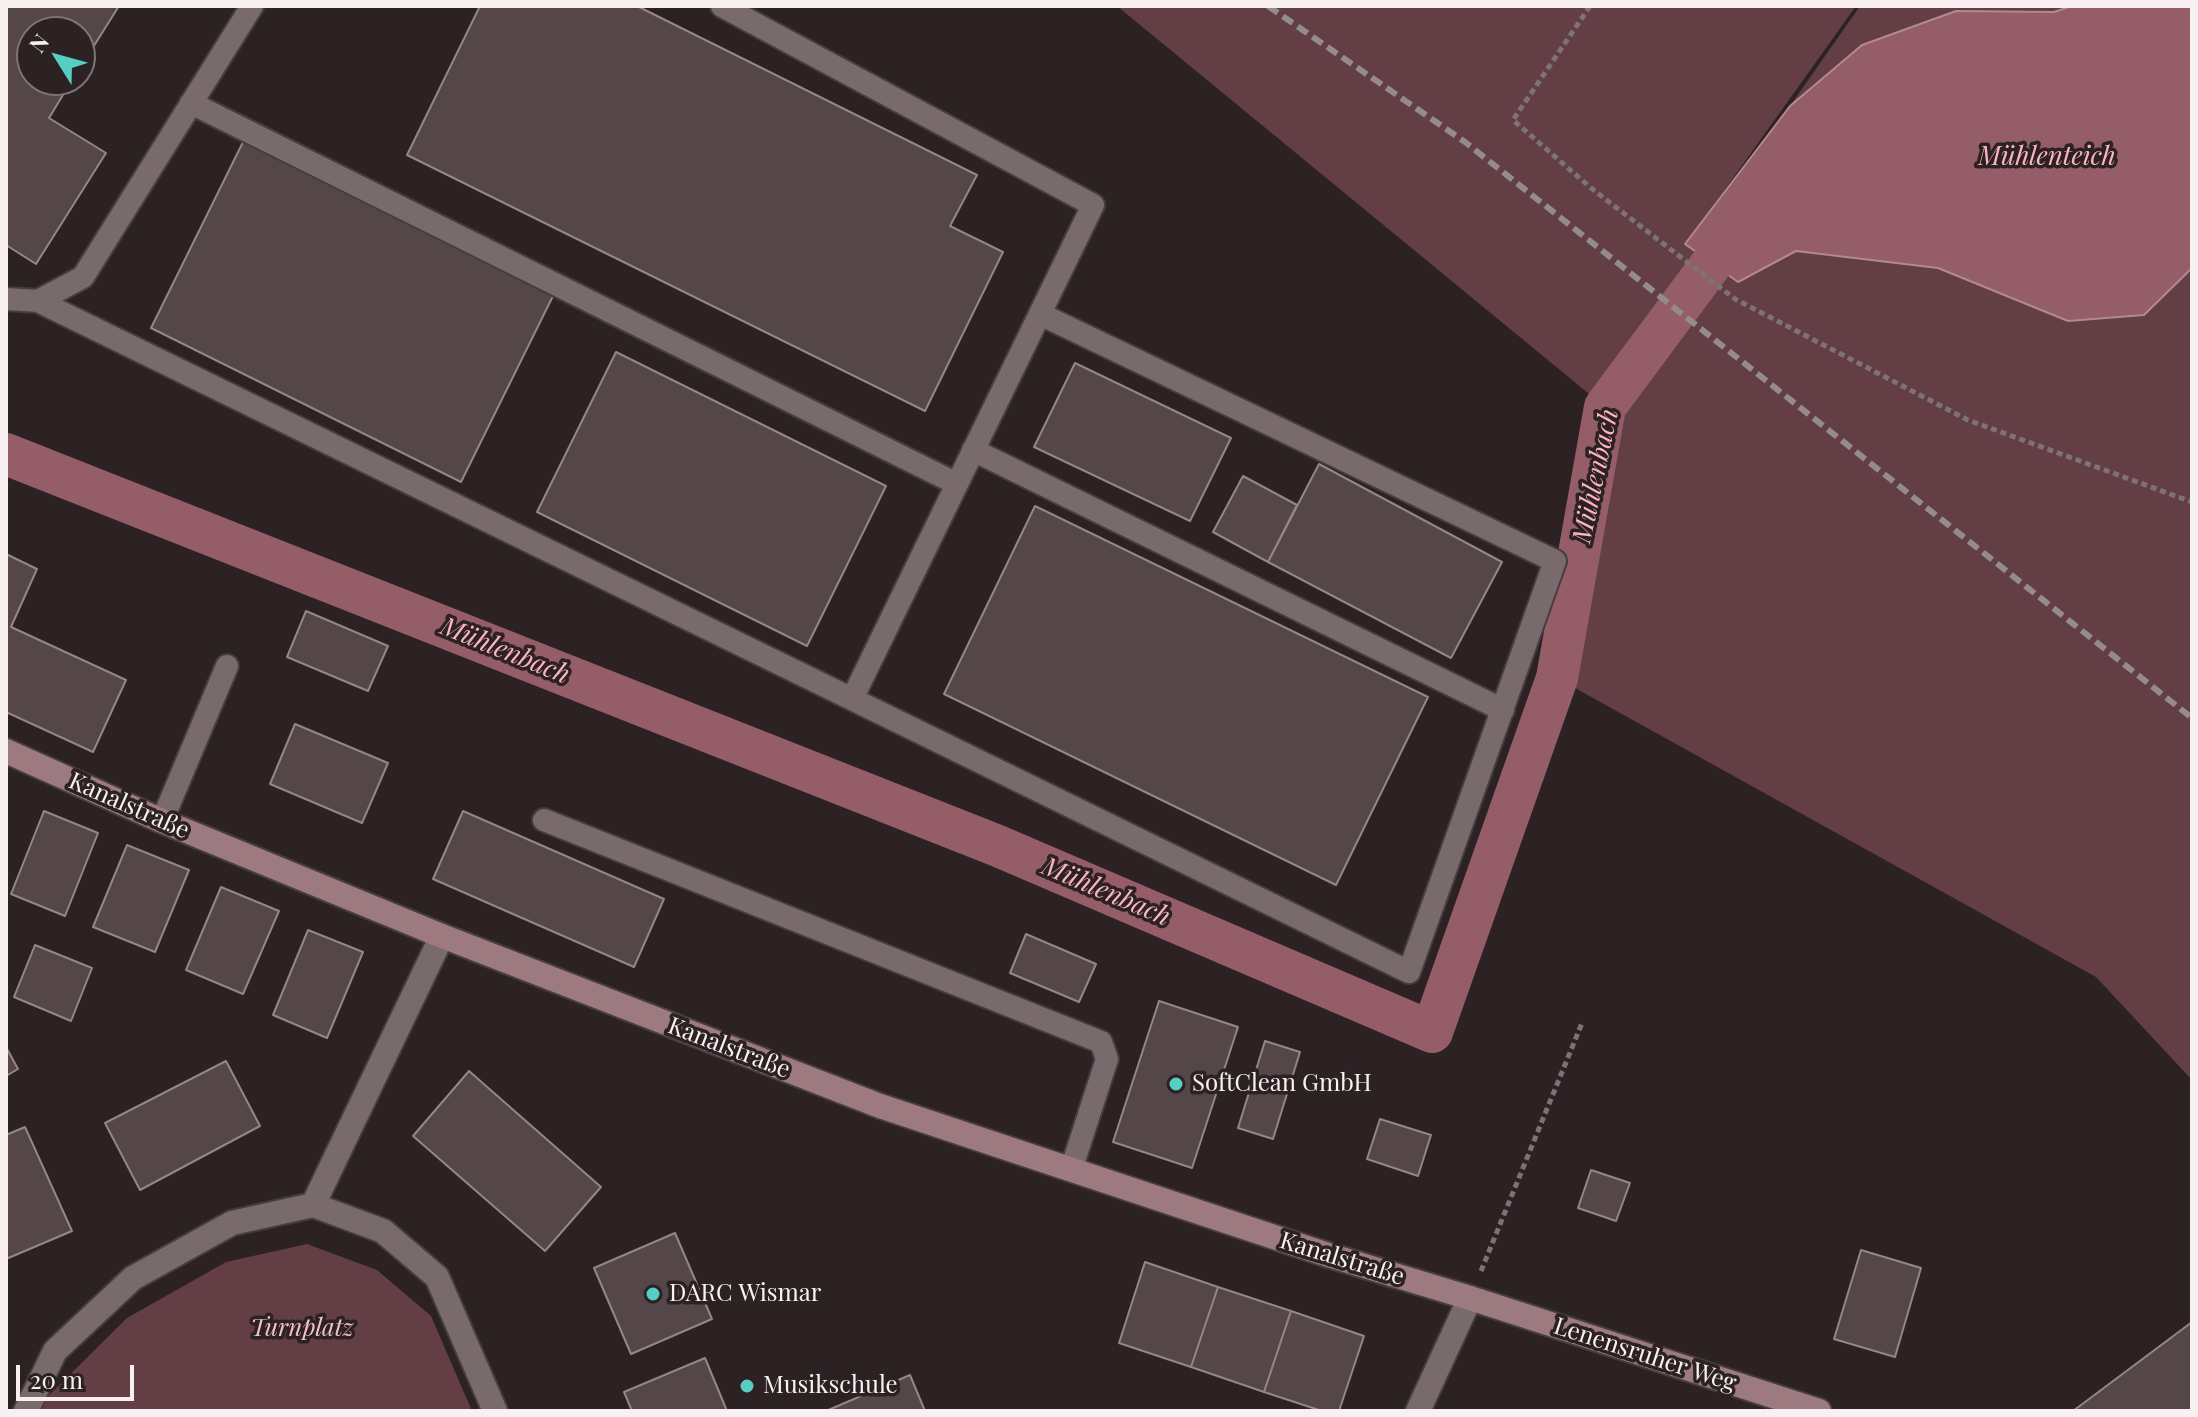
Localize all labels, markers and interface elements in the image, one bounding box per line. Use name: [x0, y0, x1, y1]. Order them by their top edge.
north arrow: [16, 16, 96, 96]
text: N: [22, 27, 55, 58]
water label: Mühlenteich: [1978, 141, 2116, 173]
water label: Mühlenbach: [1567, 406, 1625, 546]
water label: Mühlenbach: [436, 611, 574, 691]
street label: Kanalstraße: [64, 767, 194, 845]
water label: Mühlenbach: [1037, 851, 1175, 933]
street label: Kanalstraße: [664, 1011, 794, 1085]
place label: SoftClean GmbH: [1192, 1070, 1372, 1098]
marker: SoftClean GmbH: [1167, 1075, 1185, 1093]
street label: Kanalstraße: [1276, 1226, 1408, 1292]
place label: DARC Wismar: [669, 1280, 821, 1308]
marker: DARC Wismar: [644, 1285, 662, 1303]
street label: Lenensruher Weg: [1550, 1312, 1740, 1398]
park label: Turnplatz: [251, 1315, 353, 1343]
scale bar: [20, 1349, 138, 1399]
text: 20 m: [30, 1363, 83, 1395]
place label: Musikschule: [763, 1372, 898, 1400]
marker: Musikschule: [738, 1377, 756, 1395]

